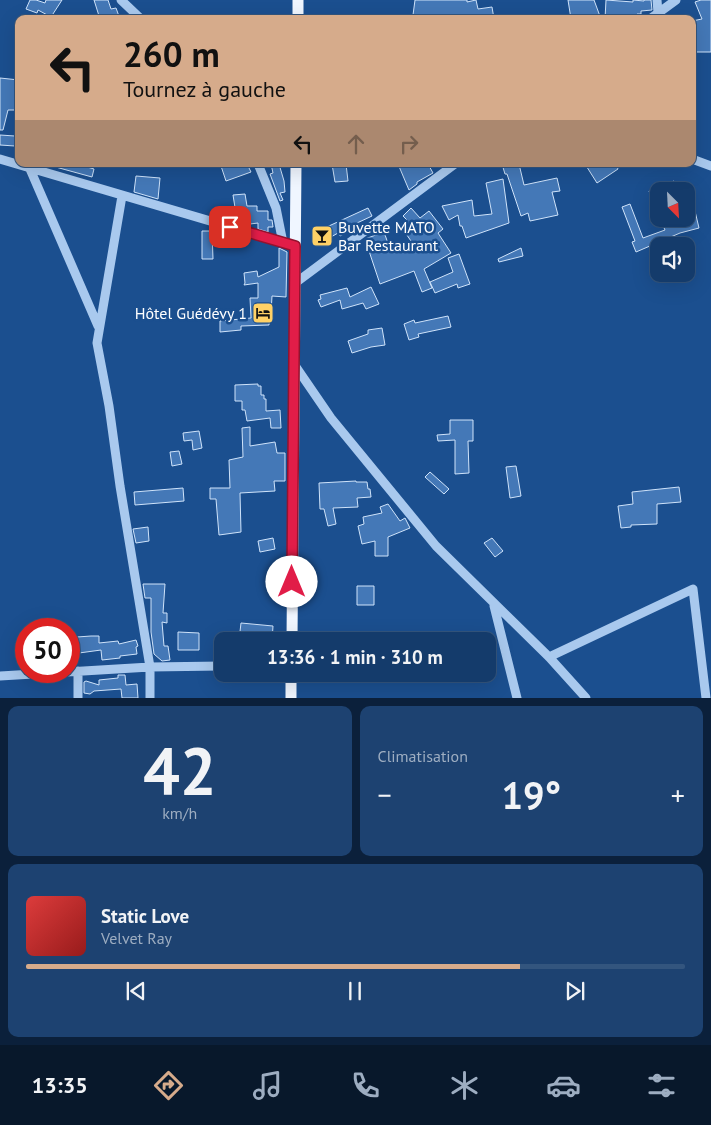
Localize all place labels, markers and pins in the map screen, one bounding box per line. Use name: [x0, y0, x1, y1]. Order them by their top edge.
pin: [209, 206, 251, 248]
place label: Buvette MATO Bar Restaurant: [338, 217, 439, 255]
bar icon: Buvette MATO Bar Restaurant: [310, 224, 334, 248]
hotel icon: Hôtel Guédévy 1: [251, 301, 275, 325]
place label: Hôtel Guédévy 1: [135, 303, 247, 323]

